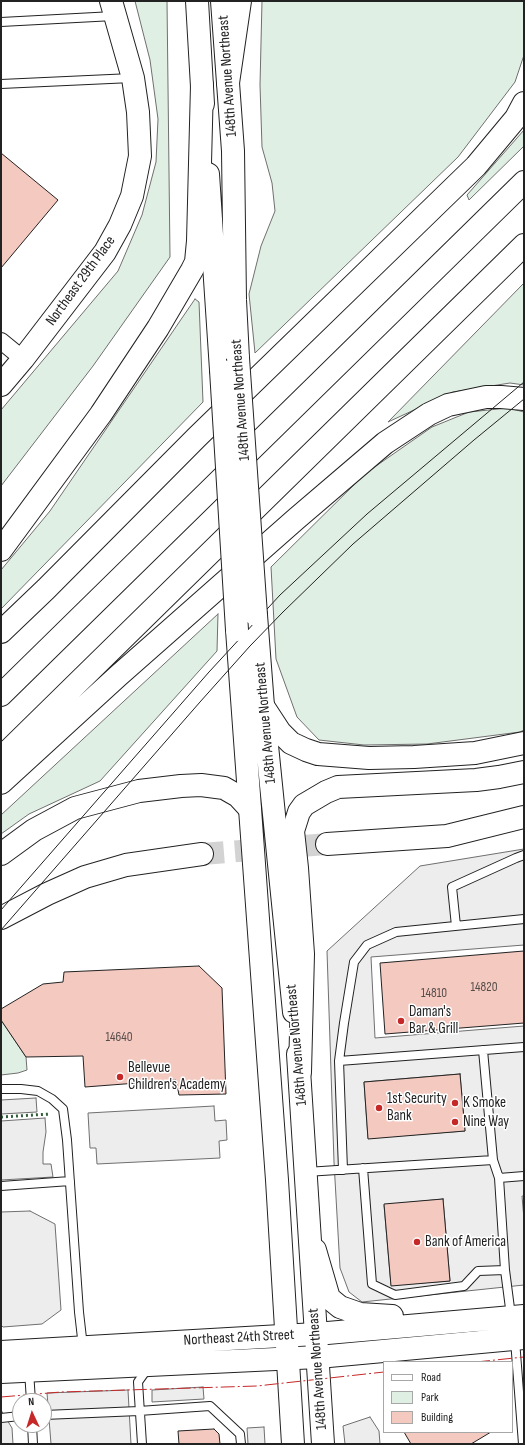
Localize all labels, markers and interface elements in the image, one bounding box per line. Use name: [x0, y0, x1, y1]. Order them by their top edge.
street label: 148th Avenue Northeast: [215, 15, 241, 137]
street label: Northeast 29th Place: [42, 233, 120, 329]
street label: 148th Avenue Northeast: [228, 339, 254, 461]
street label: 148th Avenue Northeast: [252, 662, 280, 784]
house number: 14820: [470, 980, 498, 996]
street label: 148th Avenue Northeast: [283, 984, 311, 1106]
house number: 14810: [421, 986, 447, 1002]
place label: Daman's Bar & Grill: [409, 1003, 458, 1038]
marker: Daman's Bar & Grill: [396, 1016, 406, 1026]
house number: 14640: [105, 1030, 133, 1046]
place label: Bellevue Children's Academy: [128, 1059, 225, 1094]
marker: Bellevue Children's Academy: [115, 1072, 125, 1082]
place label: 1st Security Bank: [387, 1090, 447, 1125]
place label: K Smoke: [463, 1094, 506, 1112]
marker: K Smoke: [450, 1098, 460, 1108]
marker: 1st Security Bank: [374, 1103, 384, 1113]
place label: Nine Way: [463, 1113, 509, 1131]
marker: Nine Way: [450, 1117, 460, 1127]
place label: Bank of America: [425, 1233, 506, 1251]
marker: Bank of America: [412, 1237, 422, 1247]
street label: 148th Avenue Northeast: [305, 1308, 331, 1430]
street label: Northeast 24th Street: [183, 1326, 295, 1350]
legend: [383, 1361, 513, 1433]
text: Road: [421, 1370, 441, 1385]
text: Park: [421, 1390, 439, 1405]
north arrow: [12, 1393, 52, 1433]
text: N: [28, 1395, 35, 1408]
text: Building: [421, 1410, 453, 1425]

